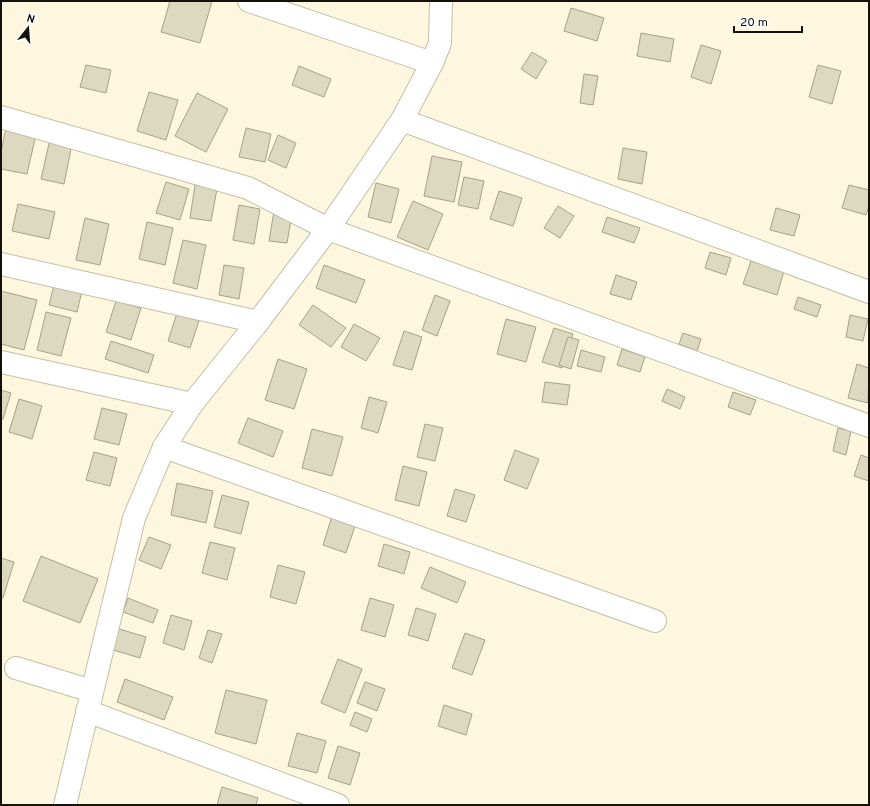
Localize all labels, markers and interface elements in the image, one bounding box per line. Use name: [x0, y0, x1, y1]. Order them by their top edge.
north arrow: [8, 8, 48, 48]
scale bar: [734, 8, 802, 34]
text: N: [25, 12, 36, 27]
text: 20 m: [740, 15, 768, 31]

